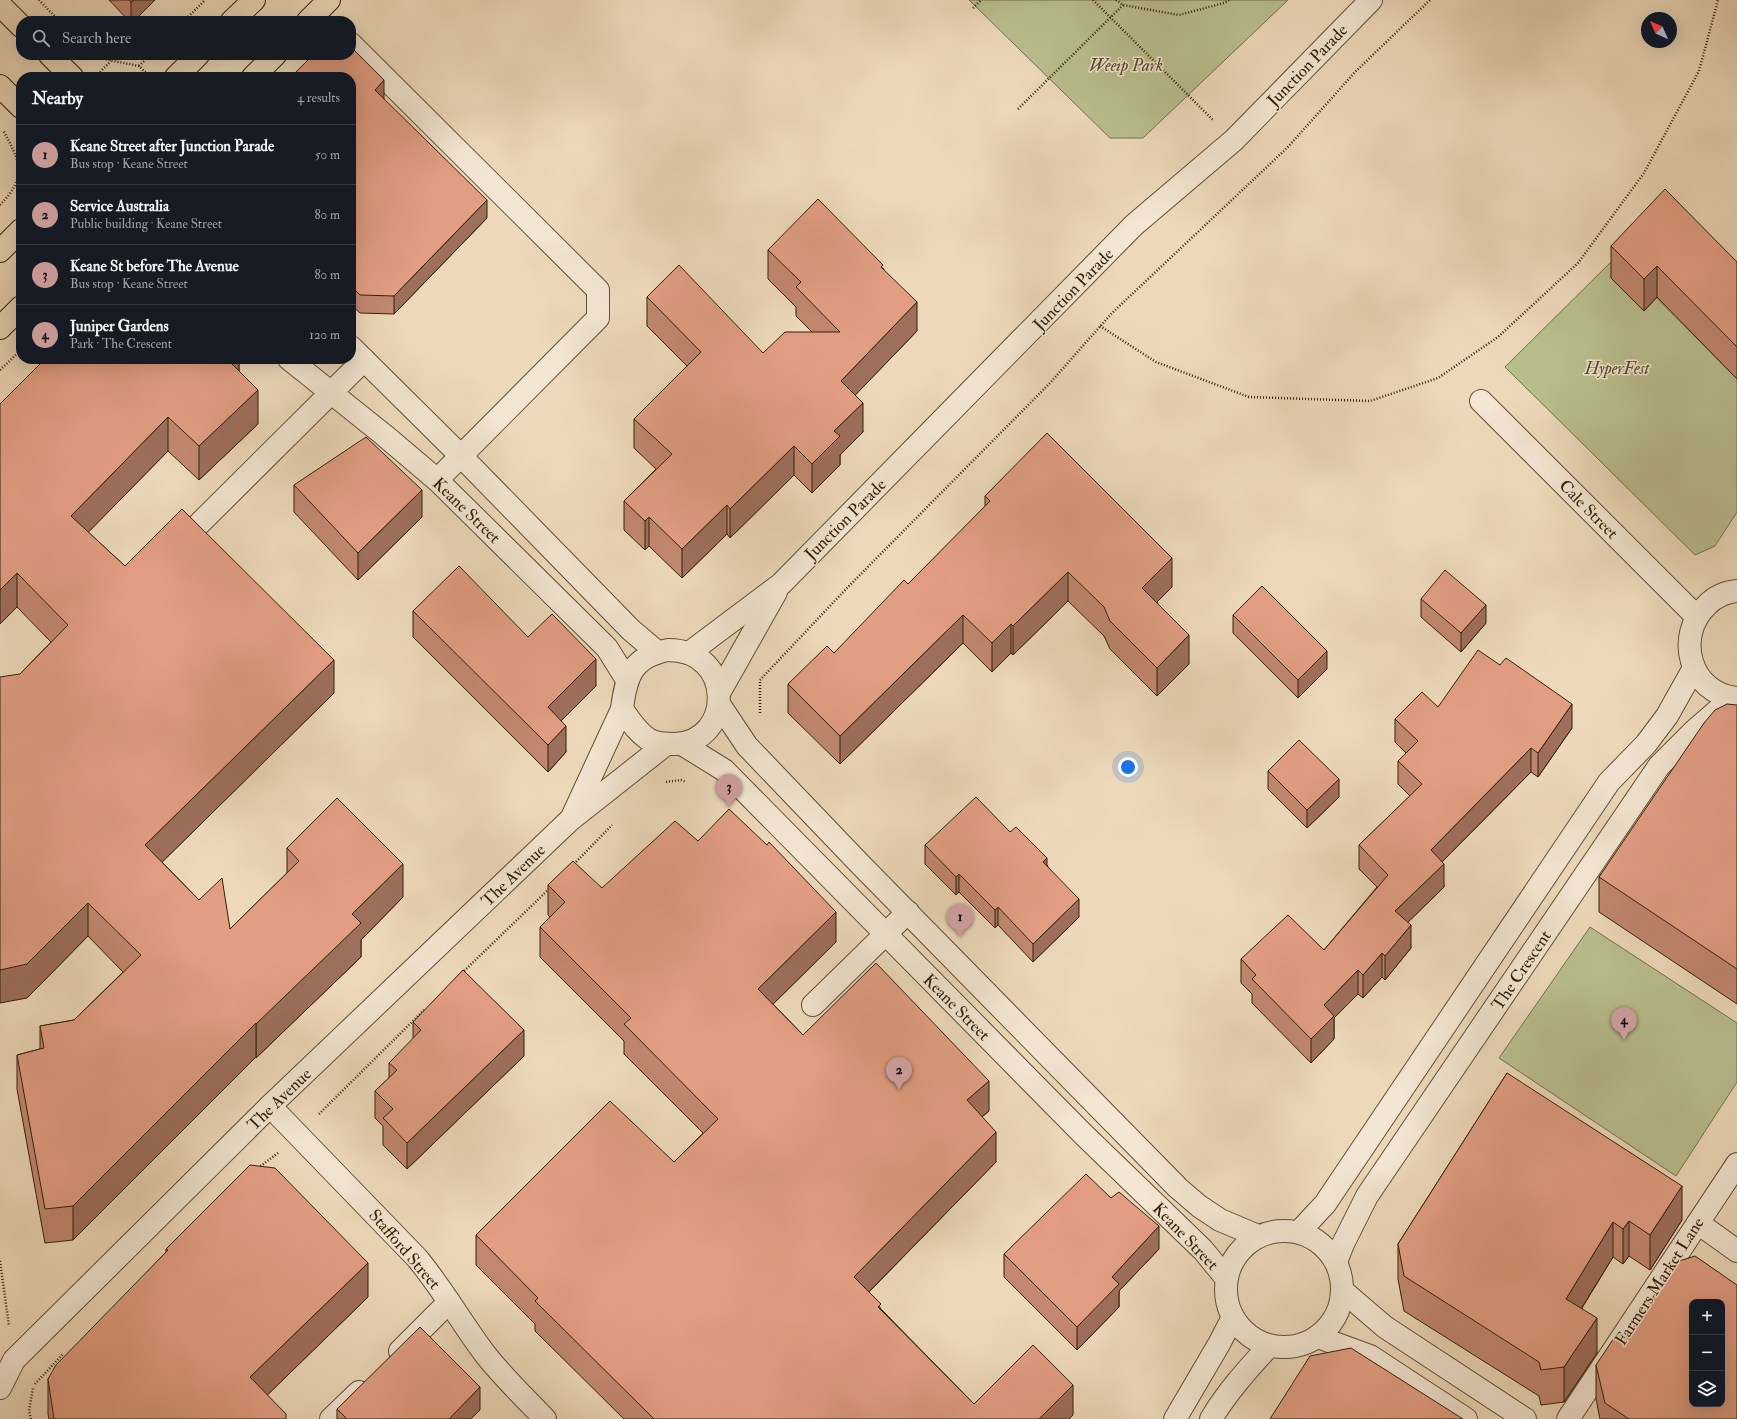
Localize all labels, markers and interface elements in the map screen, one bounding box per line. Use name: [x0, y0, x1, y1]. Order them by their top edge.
north arrow: [1641, 12, 1677, 48]
search box: [16, 16, 356, 60]
street label: Junction Parade: [1262, 20, 1353, 112]
icon: search: [30, 27, 52, 49]
text: Search here: [62, 29, 131, 48]
park label: Weeip Park: [1089, 55, 1163, 76]
text: Nearby: [32, 88, 83, 109]
text: 4 results: [297, 90, 340, 106]
text: Keane Street after Junction Parade: [70, 137, 274, 156]
text: 1: [43, 147, 47, 163]
text: 50 m: [315, 147, 340, 163]
text: Bus stop · Keane Street: [70, 156, 188, 172]
text: Service Australia: [70, 197, 169, 216]
text: 2: [42, 207, 48, 223]
text: 80 m: [314, 207, 340, 223]
text: Public building · Keane Street: [70, 216, 222, 232]
street label: Junction Parade: [1028, 244, 1119, 336]
text: Keane St before The Avenue: [70, 257, 239, 276]
text: 3: [43, 267, 48, 283]
text: 80 m: [314, 267, 340, 283]
text: Bus stop · Keane Street: [70, 276, 188, 292]
text: Juniper Gardens: [70, 317, 169, 336]
text: 4: [41, 327, 49, 343]
text: 120 m: [309, 327, 340, 343]
text: Park · The Crescent: [70, 336, 172, 352]
park label: HyperFest: [1584, 358, 1650, 379]
street label: Keane Street: [428, 473, 505, 548]
street label: Junction Parade: [799, 474, 891, 566]
street label: Cale Street: [1555, 475, 1623, 544]
your location: [1118, 757, 1138, 777]
pin: 3: [716, 774, 742, 807]
street label: The Avenue: [477, 840, 550, 911]
pin: 1: [947, 904, 973, 937]
street label: The Crescent: [1487, 926, 1556, 1014]
street label: Keane Street: [919, 969, 995, 1046]
pin: 4: [1611, 1007, 1637, 1040]
pin: 2: [886, 1057, 912, 1090]
street label: The Avenue: [243, 1064, 316, 1135]
street label: Keane Street: [1148, 1198, 1223, 1275]
street label: Stafford Street: [364, 1205, 445, 1294]
street label: Farmers Market Lane: [1610, 1213, 1709, 1349]
map controls: [1689, 1299, 1725, 1407]
button: +: [1689, 1299, 1725, 1335]
button: −: [1689, 1335, 1725, 1371]
button: layers: [1689, 1371, 1725, 1407]

